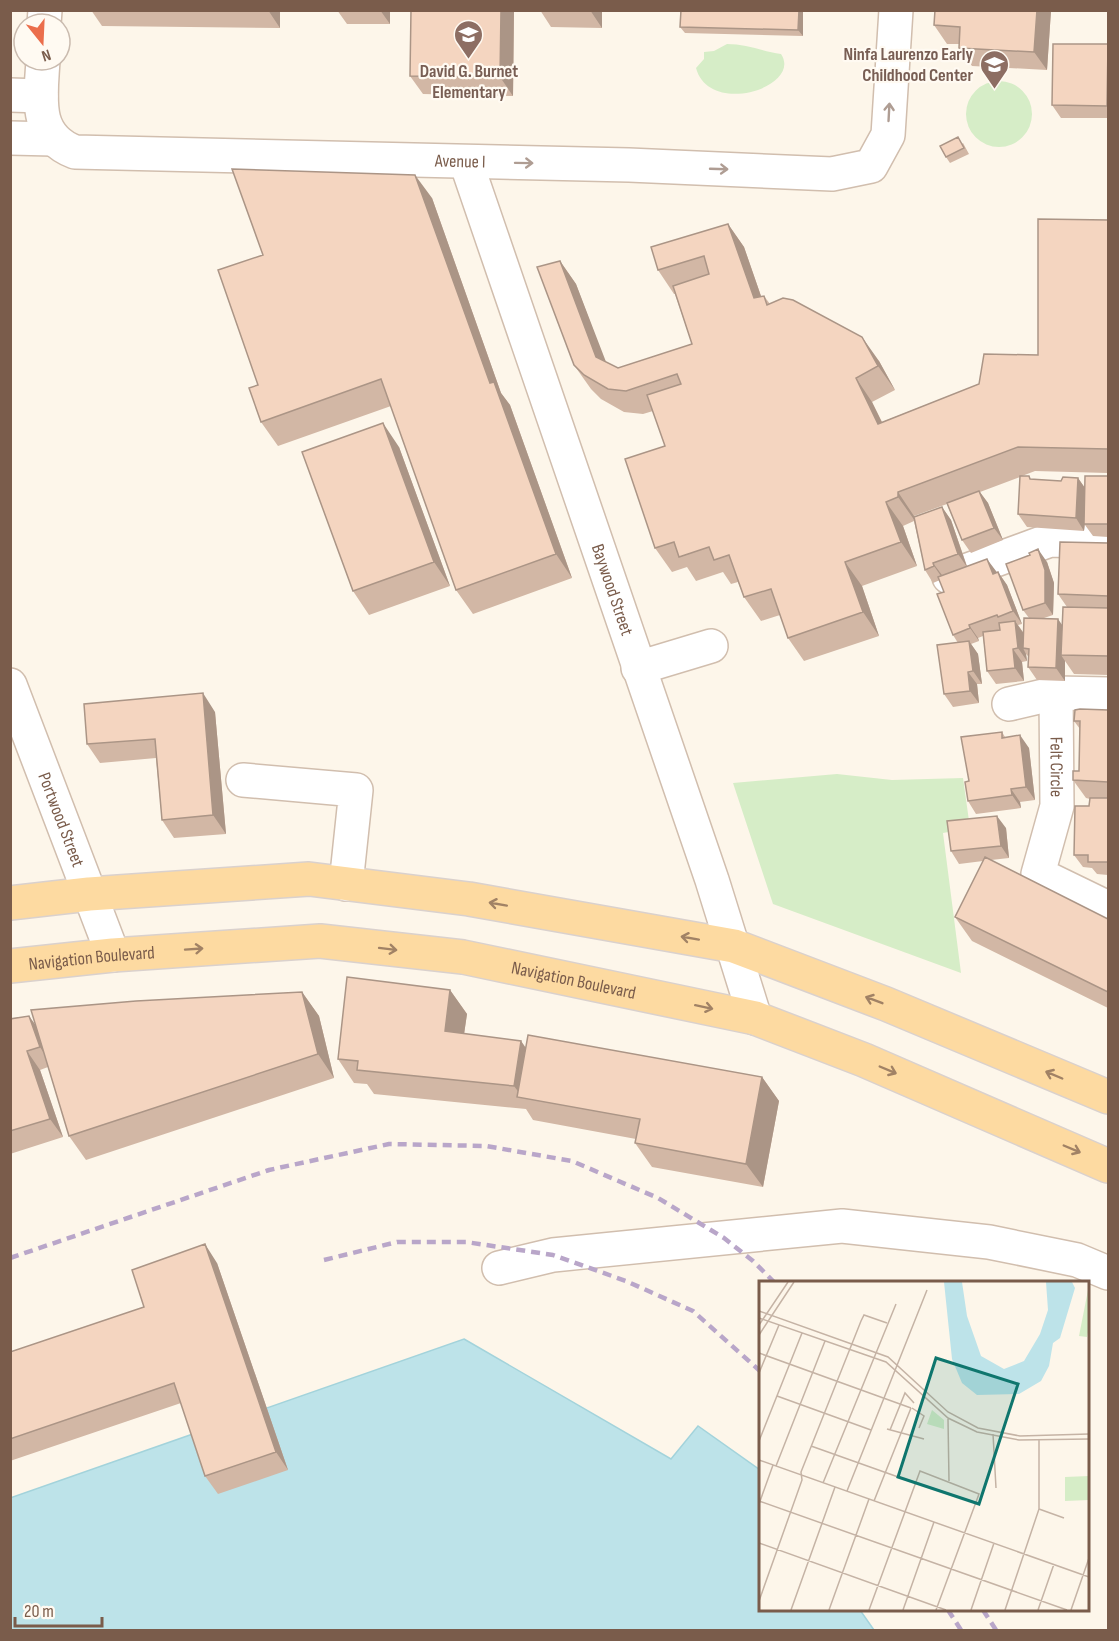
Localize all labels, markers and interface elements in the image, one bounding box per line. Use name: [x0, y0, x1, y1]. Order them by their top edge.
north arrow: [12, 12, 72, 72]
school or university icon: David G. Burnet Elementary: [453, 18, 485, 60]
text: N: [39, 44, 53, 65]
place label: Ninfa Laurenzo Early Childhood Center: [844, 44, 974, 86]
school or university icon: Ninfa Laurenzo Early Childhood Center: [978, 48, 1010, 90]
place label: David G. Burnet Elementary: [420, 61, 518, 103]
one-way arrow: [884, 103, 895, 123]
street label: Avenue I: [434, 150, 486, 172]
one-way arrow: [513, 157, 533, 169]
one-way arrow: [708, 164, 728, 175]
street label: Baywood Street: [587, 541, 638, 639]
street label: Felt Circle: [1046, 737, 1067, 797]
street label: Portwood Street: [34, 769, 89, 870]
one-way arrow: [489, 898, 508, 909]
one-way arrow: [681, 932, 700, 943]
street label: Navigation Boulevard: [27, 942, 155, 974]
one-way arrow: [378, 943, 398, 954]
one-way arrow: [184, 944, 204, 955]
street label: Navigation Boulevard: [509, 957, 638, 1003]
one-way arrow: [865, 994, 884, 1005]
one-way arrow: [694, 1002, 713, 1013]
one-way arrow: [878, 1065, 896, 1076]
one-way arrow: [1046, 1069, 1064, 1080]
one-way arrow: [1062, 1144, 1081, 1155]
inset map: [759, 1281, 1089, 1611]
scale bar: [15, 1590, 102, 1628]
text: 20 m: [24, 1601, 54, 1622]

